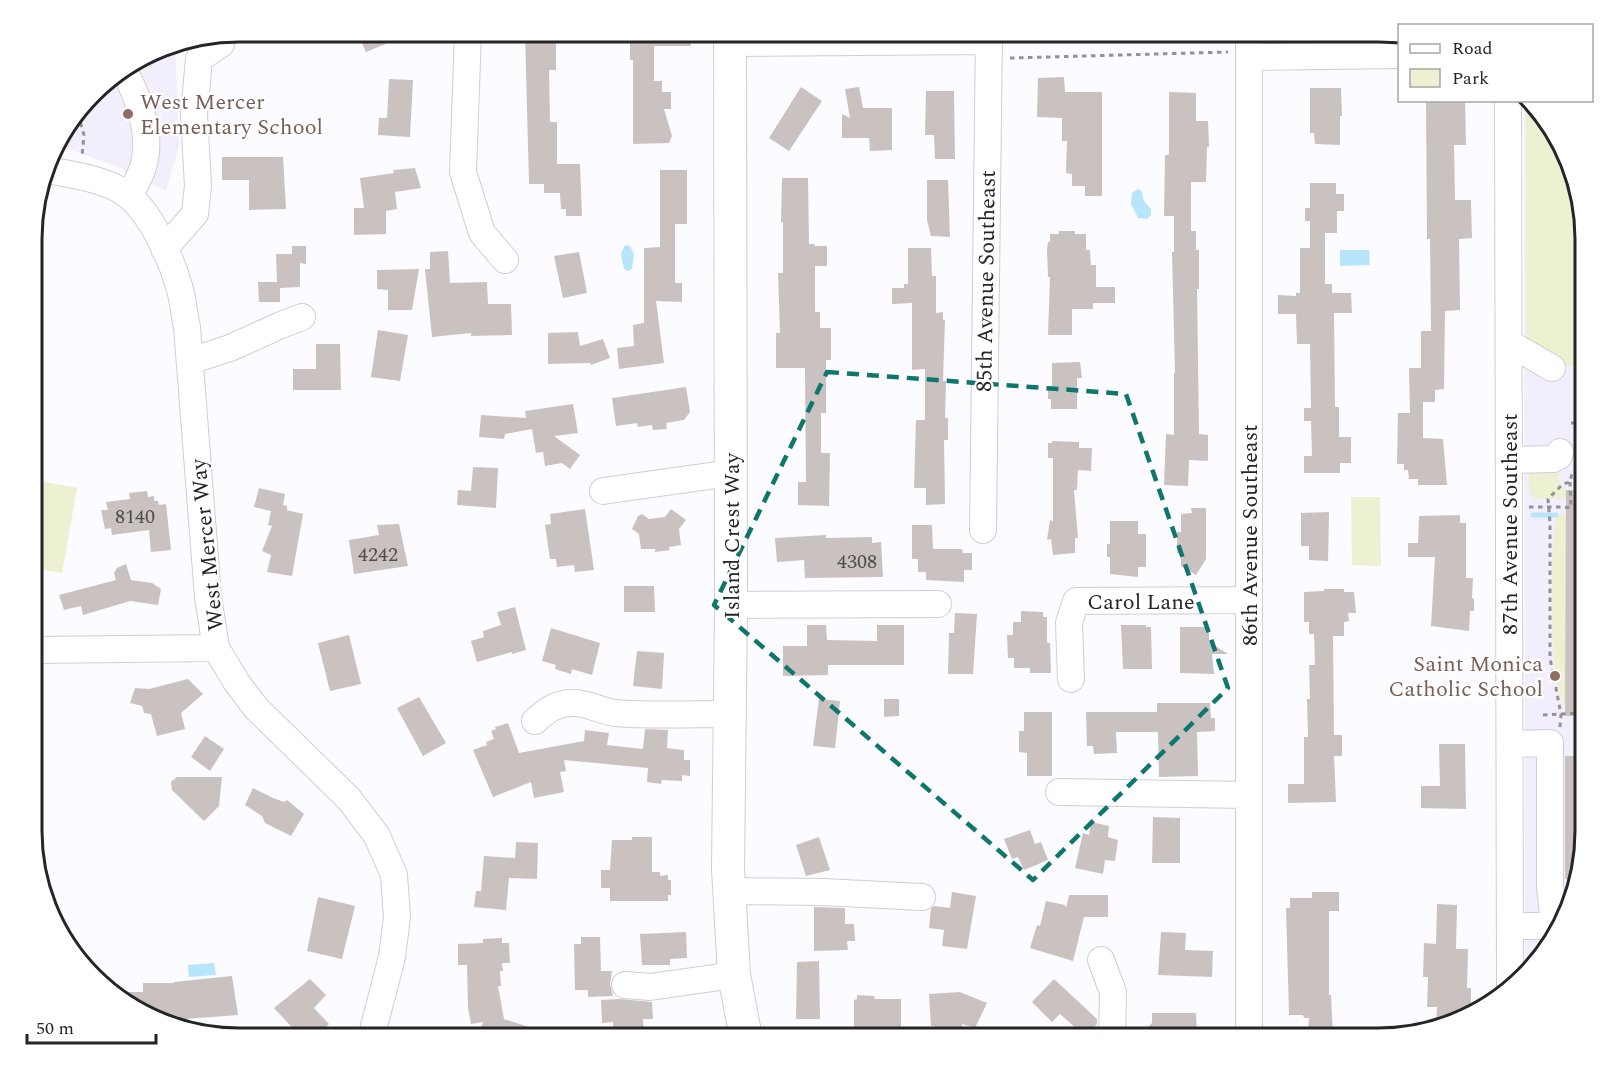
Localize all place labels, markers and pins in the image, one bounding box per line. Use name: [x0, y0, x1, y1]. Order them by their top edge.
place label: West Mercer Elementary School: [140, 86, 323, 144]
marker: West Mercer Elementary School: [121, 107, 135, 121]
place label: Saint Monica Catholic School: [1389, 648, 1543, 706]
marker: Saint Monica Catholic School: [1548, 669, 1562, 683]

